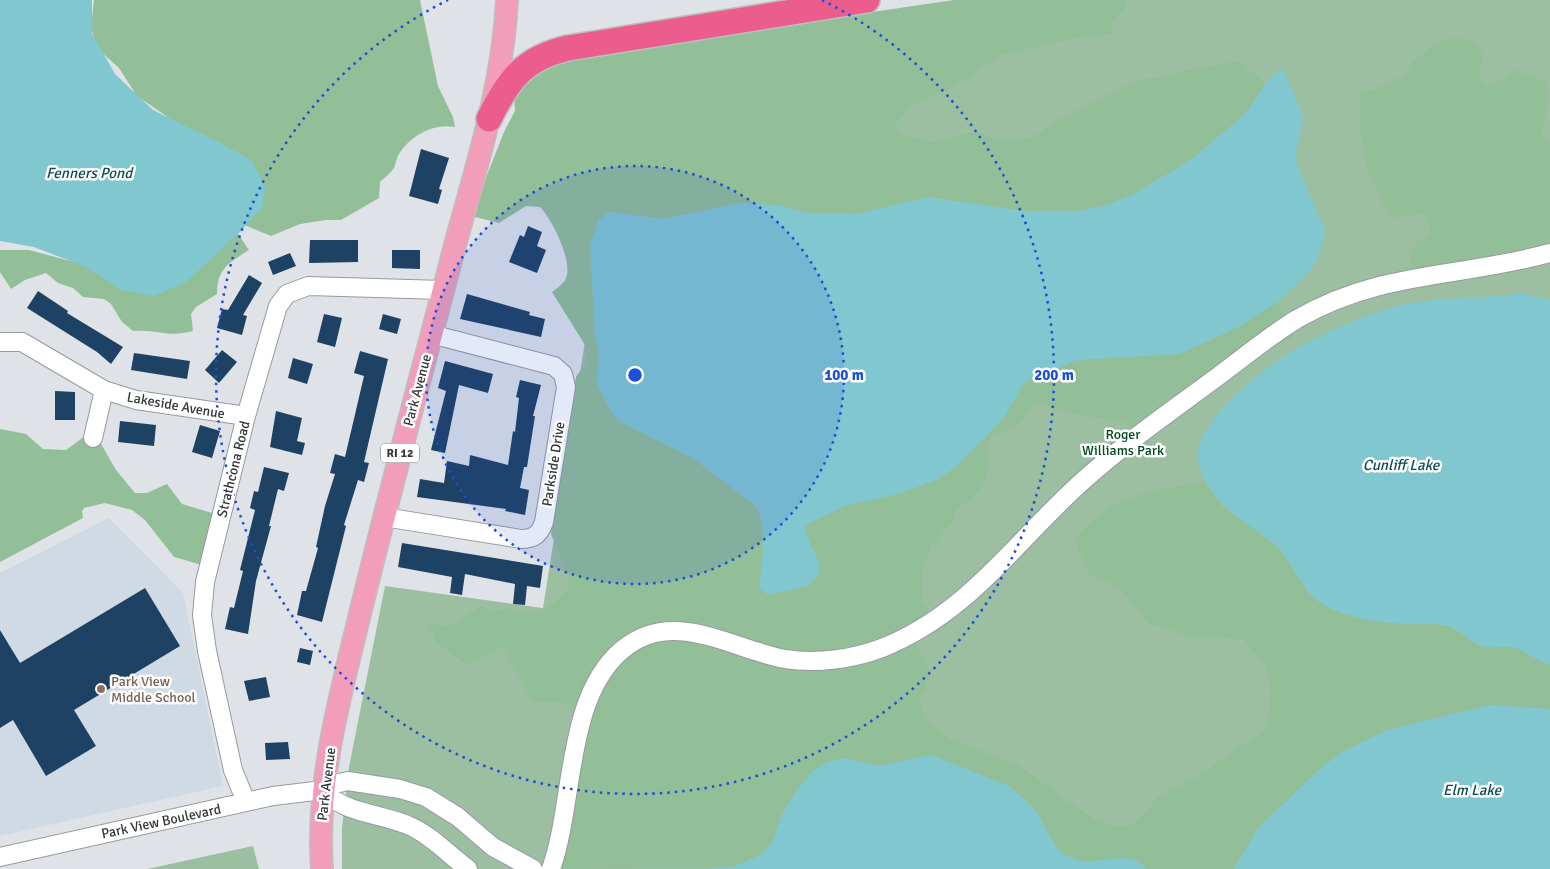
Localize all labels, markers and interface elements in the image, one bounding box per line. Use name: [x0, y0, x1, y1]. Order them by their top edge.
water label: Fenners Pond: [46, 164, 134, 182]
street label: Park Avenue: [400, 352, 435, 428]
centre of rings: [626, 366, 644, 384]
text: 100 m: [824, 366, 864, 384]
text: 200 m: [1034, 366, 1074, 384]
street label: Lakeside Avenue: [126, 389, 226, 422]
street label: Strathcona Road: [213, 419, 254, 519]
street label: Parkside Drive: [538, 420, 569, 508]
park label: Roger Williams Park: [1082, 426, 1164, 459]
road number: RI 12: [381, 443, 419, 462]
water label: Cunliff Lake: [1363, 456, 1441, 474]
place label: Park View Middle School: [111, 673, 196, 706]
marker: Park View Middle School: [95, 683, 107, 695]
street label: Park Avenue: [314, 746, 339, 822]
water label: Elm Lake: [1443, 781, 1503, 799]
street label: Park View Boulevard: [100, 800, 223, 842]

